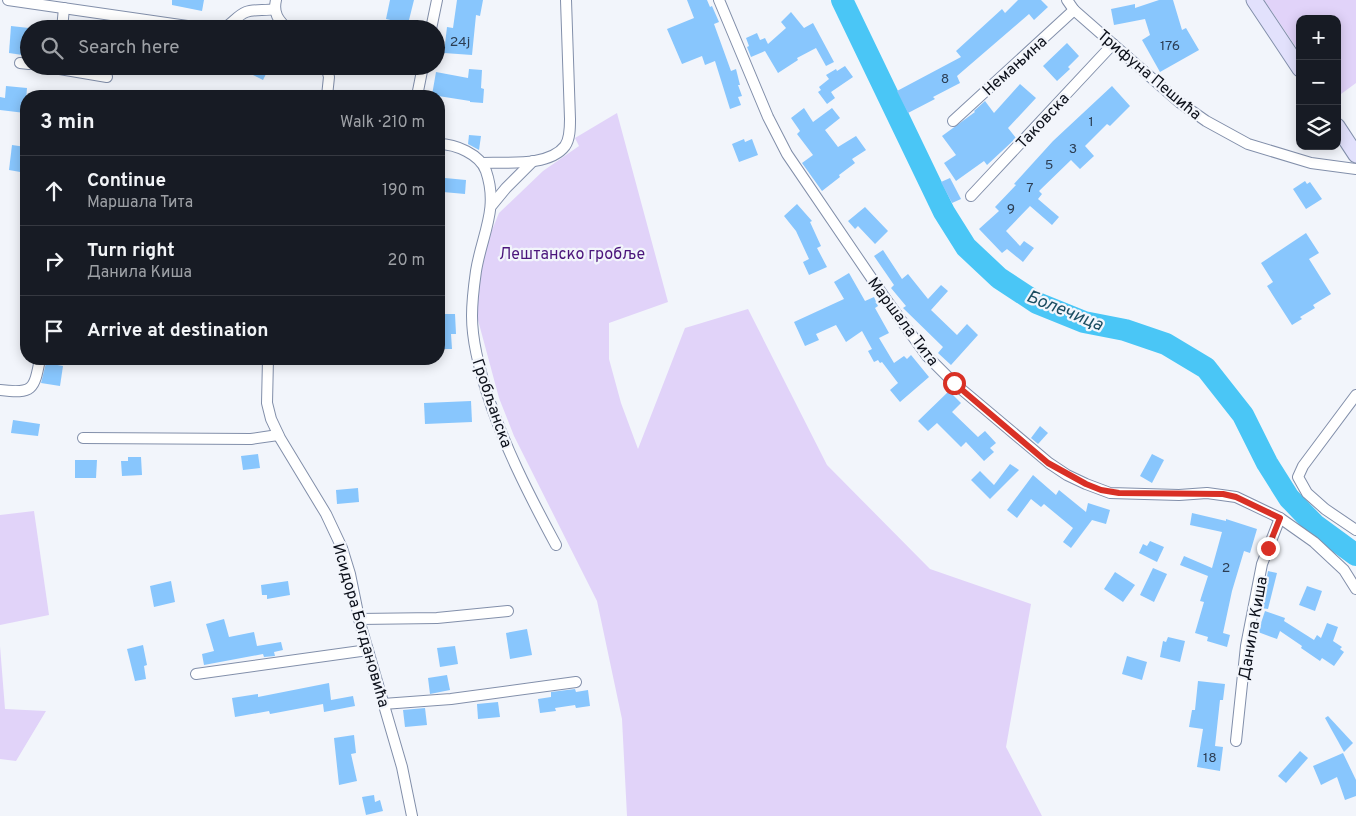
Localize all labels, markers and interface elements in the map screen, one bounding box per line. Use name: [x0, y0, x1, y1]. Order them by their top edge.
map controls: [1296, 15, 1341, 150]
button: +: [1296, 15, 1341, 60]
search box: [20, 20, 445, 75]
street label: Трифуна Пешића: [1093, 26, 1205, 125]
street label: Немањина: [979, 32, 1052, 101]
icon: search: [38, 34, 66, 62]
house number: 24j: [450, 34, 470, 51]
text: Search here: [78, 36, 180, 60]
house number: 176: [1160, 38, 1180, 55]
button: −: [1296, 60, 1341, 105]
house number: 8: [941, 71, 949, 88]
street label: Таковска: [1012, 89, 1074, 154]
button: layers: [1296, 105, 1341, 150]
text: 3 min: [40, 109, 95, 136]
text: Walk · 210 m: [340, 113, 425, 133]
house number: 1: [1088, 114, 1094, 131]
house number: 3: [1069, 141, 1077, 158]
house number: 5: [1045, 157, 1053, 174]
text: Continue: [87, 169, 166, 193]
icon: ahead: [40, 177, 68, 205]
house number: 7: [1026, 180, 1034, 197]
text: 190 m: [382, 181, 425, 201]
text: Маршала Тита: [87, 193, 193, 213]
house number: 9: [1007, 201, 1015, 218]
text: Turn right: [87, 239, 175, 263]
park label: Лештанско гробље: [499, 245, 645, 265]
icon: right: [40, 247, 68, 275]
text: 20 m: [388, 251, 425, 271]
text: Данила Киша: [87, 263, 192, 283]
street label: Маршала Тита: [862, 274, 942, 371]
water label: Болечица: [1023, 286, 1107, 337]
icon: arrive: [40, 317, 68, 345]
text: Arrive at destination: [87, 319, 268, 343]
street label: Гробљанска: [467, 357, 516, 451]
route start: [943, 372, 966, 395]
route end: [1257, 537, 1280, 560]
street label: Исидора Богдановића: [327, 541, 393, 710]
house number: 2: [1222, 560, 1230, 577]
street label: Данила Киша: [1235, 575, 1273, 682]
house number: 18: [1203, 750, 1217, 767]

